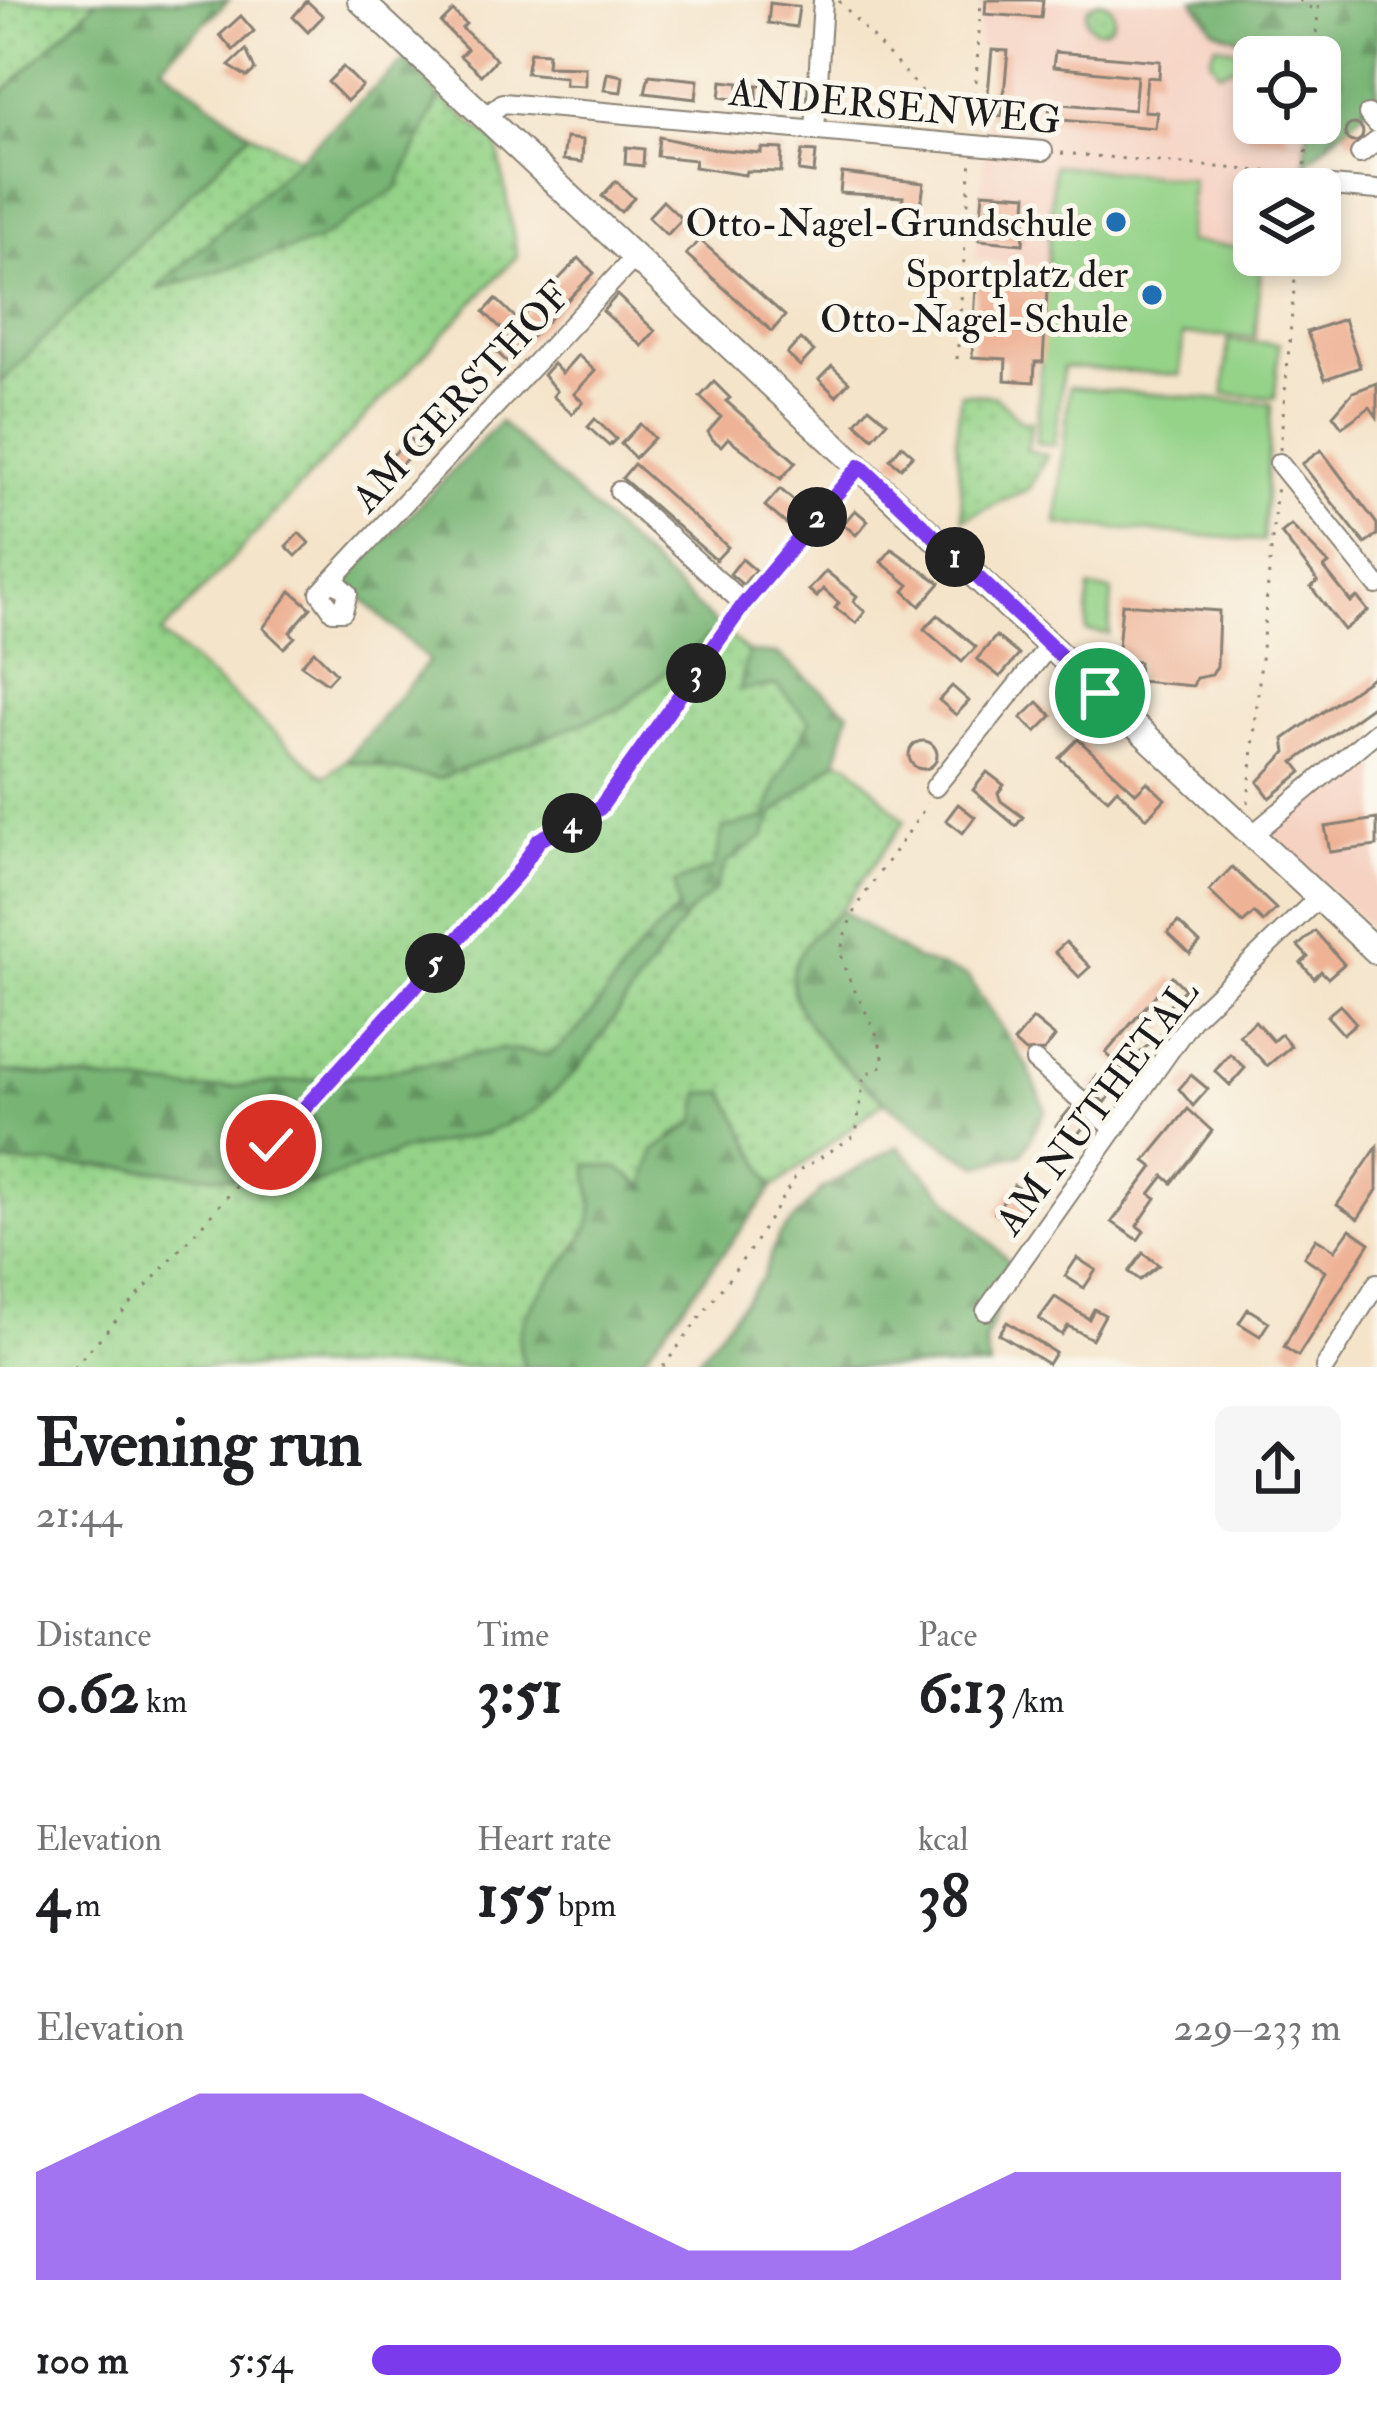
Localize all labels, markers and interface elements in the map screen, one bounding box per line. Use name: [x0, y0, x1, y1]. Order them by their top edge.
map controls: [1233, 36, 1341, 276]
button: locate: [1233, 36, 1341, 144]
street label: ANDERSENWEG: [726, 68, 1063, 145]
button: layers: [1233, 168, 1341, 276]
place label: Otto-Nagel-Grundschule: [686, 199, 1092, 248]
marker: Otto-Nagel-Grundschule: [1103, 209, 1129, 235]
place label: Sportplatz der Otto-Nagel-Schule: [820, 250, 1128, 344]
street label: AM GERSTHOF: [341, 271, 581, 523]
marker: Sportplatz der Otto-Nagel-Schule: [1139, 282, 1165, 308]
pin: 2: [787, 487, 847, 547]
text: 2: [809, 496, 825, 537]
pin: 1: [925, 527, 985, 587]
text: 1: [949, 536, 961, 577]
pin: [1049, 642, 1151, 744]
pin: 3: [666, 643, 726, 703]
text: 3: [690, 652, 702, 693]
icon: arrive: [1067, 660, 1133, 726]
pin: 4: [542, 793, 602, 853]
text: 4: [563, 802, 581, 843]
pin: 5: [405, 933, 465, 993]
text: 5: [428, 942, 442, 983]
street label: AM NUTHETAL: [984, 969, 1209, 1245]
pin: [220, 1094, 322, 1196]
icon: check: [238, 1112, 304, 1178]
text: Evening run: [36, 1403, 362, 1486]
button: share: [1215, 1406, 1341, 1532]
text: 21:44: [36, 1490, 121, 1539]
text: Distance: [36, 1615, 151, 1656]
text: Time: [477, 1615, 549, 1656]
text: Pace: [918, 1615, 977, 1656]
text: 0.62: [36, 1656, 139, 1731]
text: 3:51: [477, 1656, 563, 1731]
text: 6:13: [918, 1656, 1008, 1731]
text: km: [139, 1681, 187, 1722]
text: /km: [1008, 1681, 1064, 1722]
text: Elevation: [36, 1819, 162, 1860]
text: Heart rate: [477, 1819, 611, 1860]
text: kcal: [918, 1819, 969, 1860]
text: 4: [36, 1860, 68, 1935]
text: 155: [477, 1860, 551, 1935]
text: 38: [918, 1860, 969, 1935]
text: m: [68, 1885, 101, 1926]
text: bpm: [551, 1885, 616, 1926]
text: Elevation: [36, 2003, 185, 2052]
text: 229–233 m: [1174, 2003, 1341, 2052]
text: 100 m: [36, 2336, 128, 2385]
text: 5:54: [228, 2336, 292, 2385]

